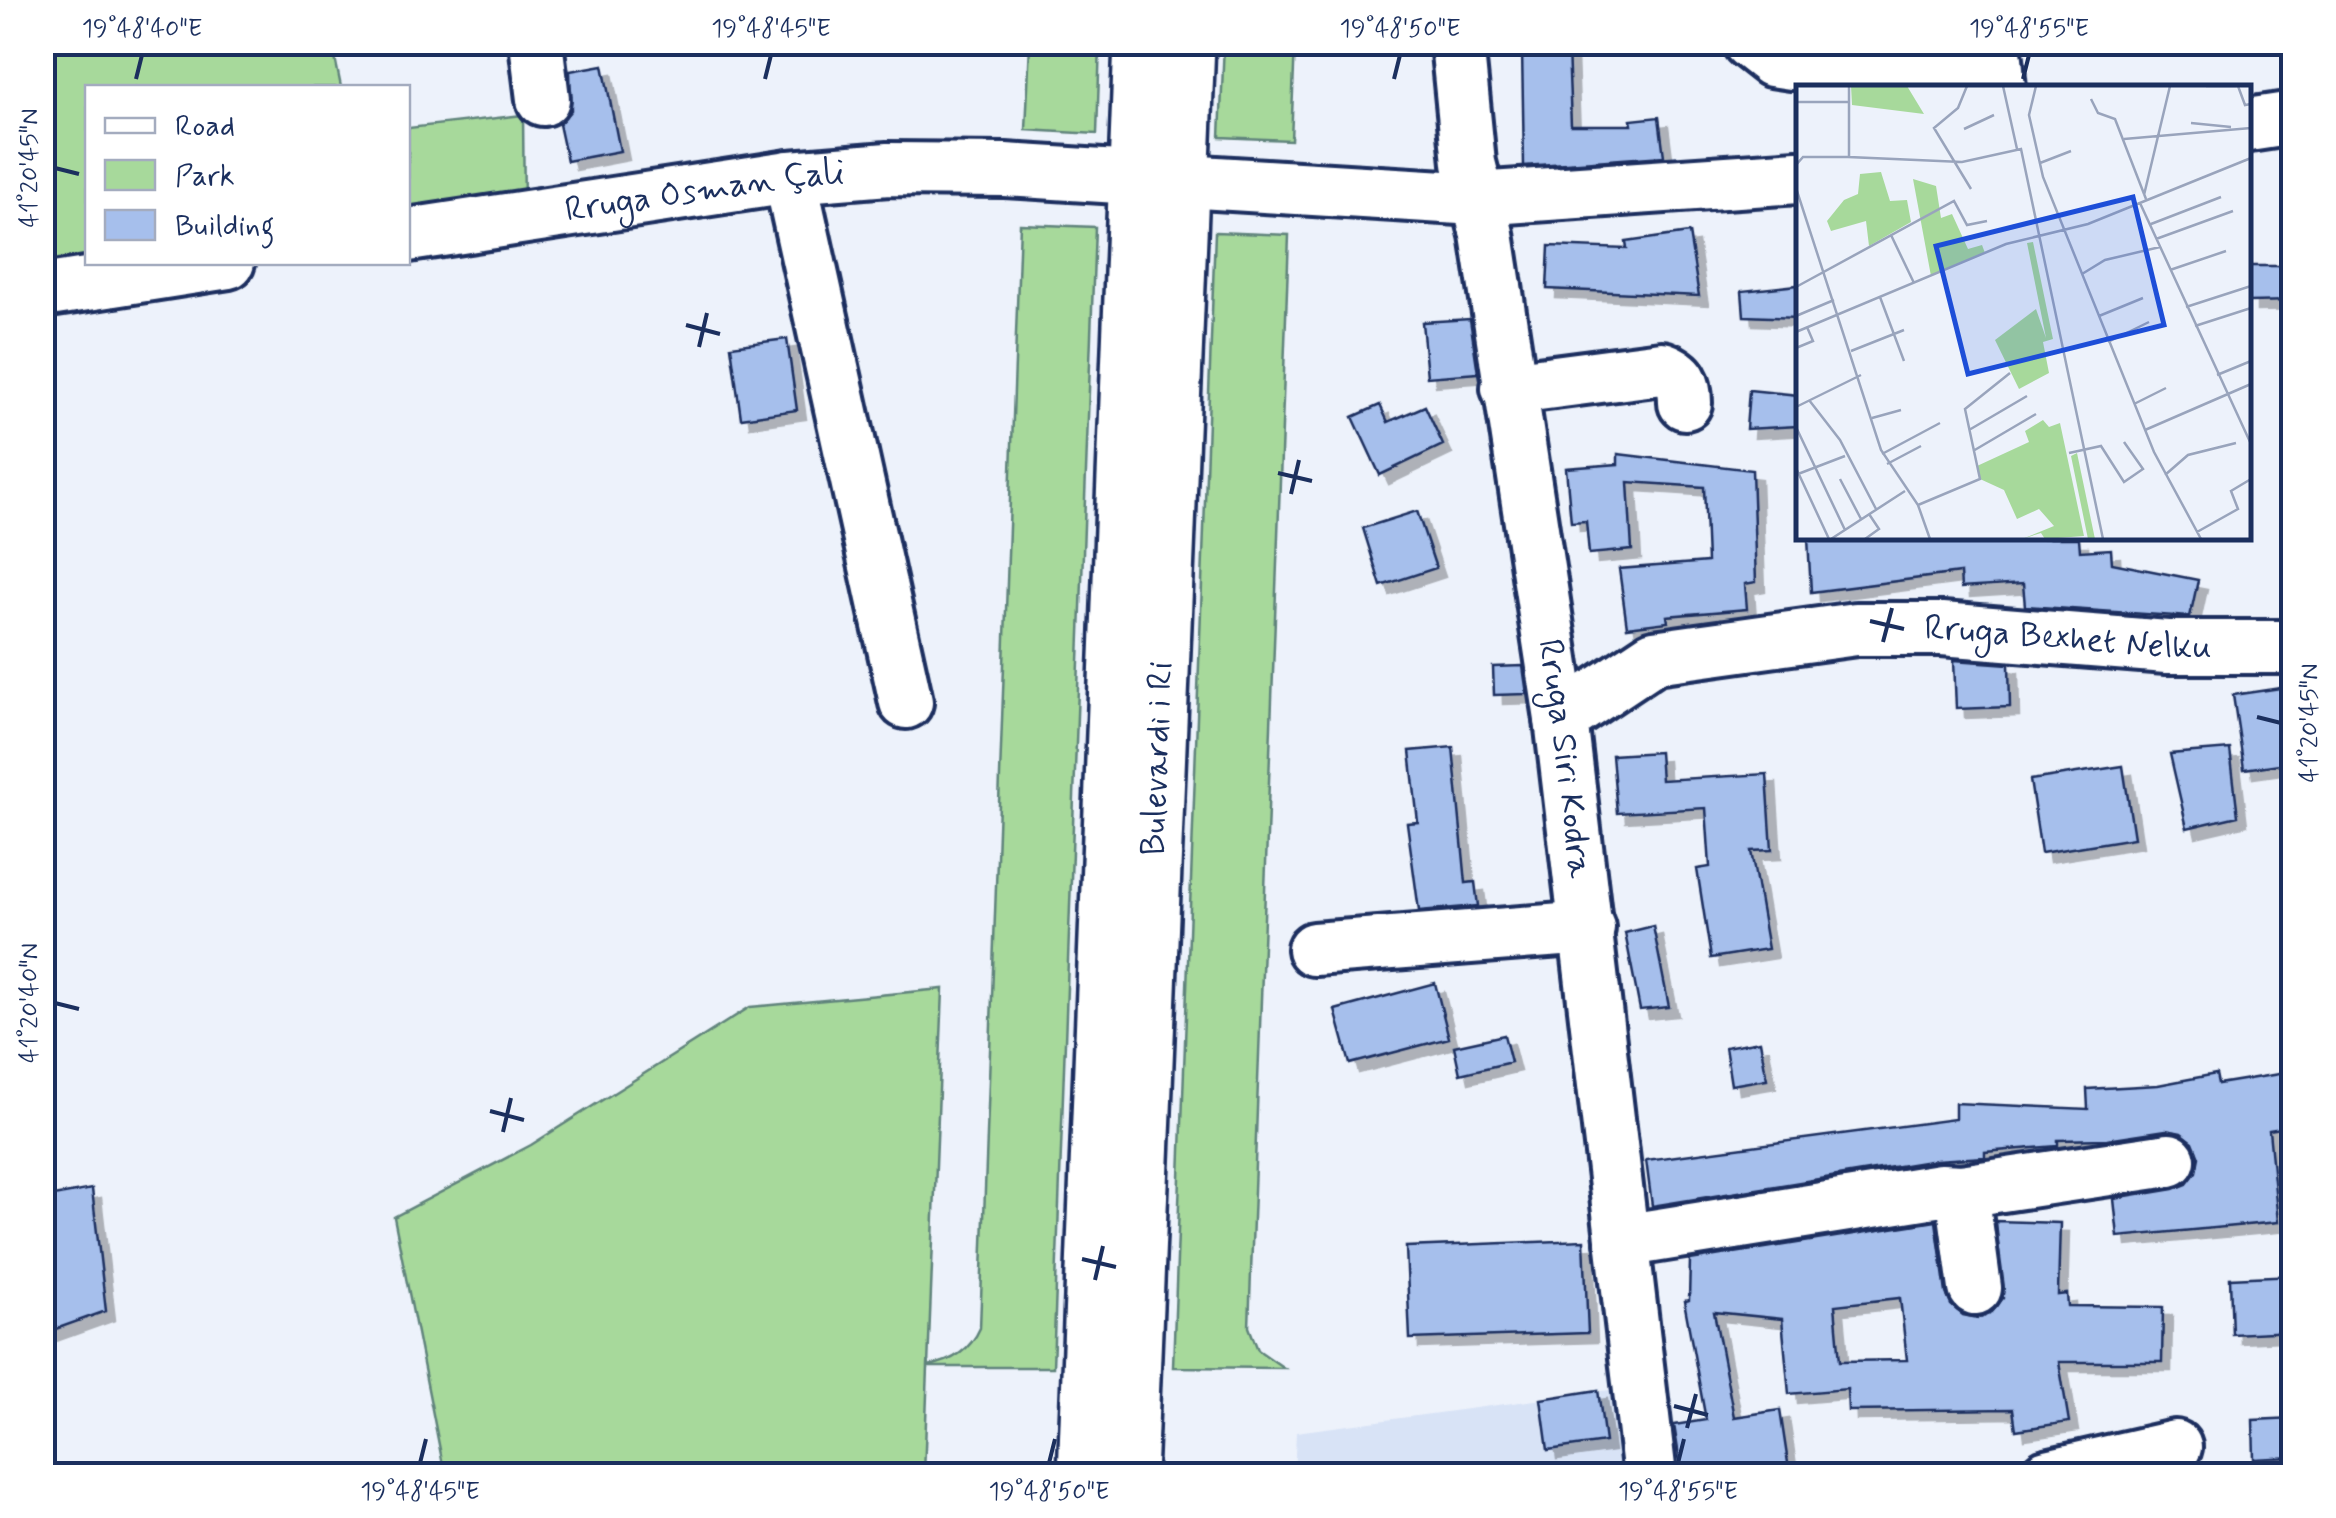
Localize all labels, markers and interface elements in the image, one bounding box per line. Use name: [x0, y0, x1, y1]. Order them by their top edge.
text: 19°48'40"E: [82, 13, 202, 46]
text: 19°48'45"E: [711, 13, 831, 46]
text: 19°48'50"E: [1339, 13, 1461, 46]
text: 19°48'55"E: [1969, 13, 2089, 46]
legend: [85, 85, 410, 265]
inset map: [1796, 85, 2251, 540]
text: Road: [175, 107, 235, 146]
text: 41°20'45"N: [14, 108, 47, 228]
street label: Rruga Osman Çali: [562, 150, 846, 234]
text: Park: [175, 157, 235, 196]
text: Building: [175, 207, 274, 249]
street label: Rruga Bexhet Nelku: [1924, 606, 2211, 670]
street label: Rruga Siri Kodra: [1526, 636, 1603, 881]
street label: Bulevardi i Ri: [1131, 661, 1184, 857]
text: 41°20'45"N: [2294, 663, 2327, 783]
text: 41°20'40"N: [14, 943, 47, 1063]
text: 19°48'45"E: [360, 1476, 480, 1509]
text: 19°48'50"E: [988, 1476, 1110, 1509]
text: 19°48'55"E: [1618, 1476, 1738, 1509]

